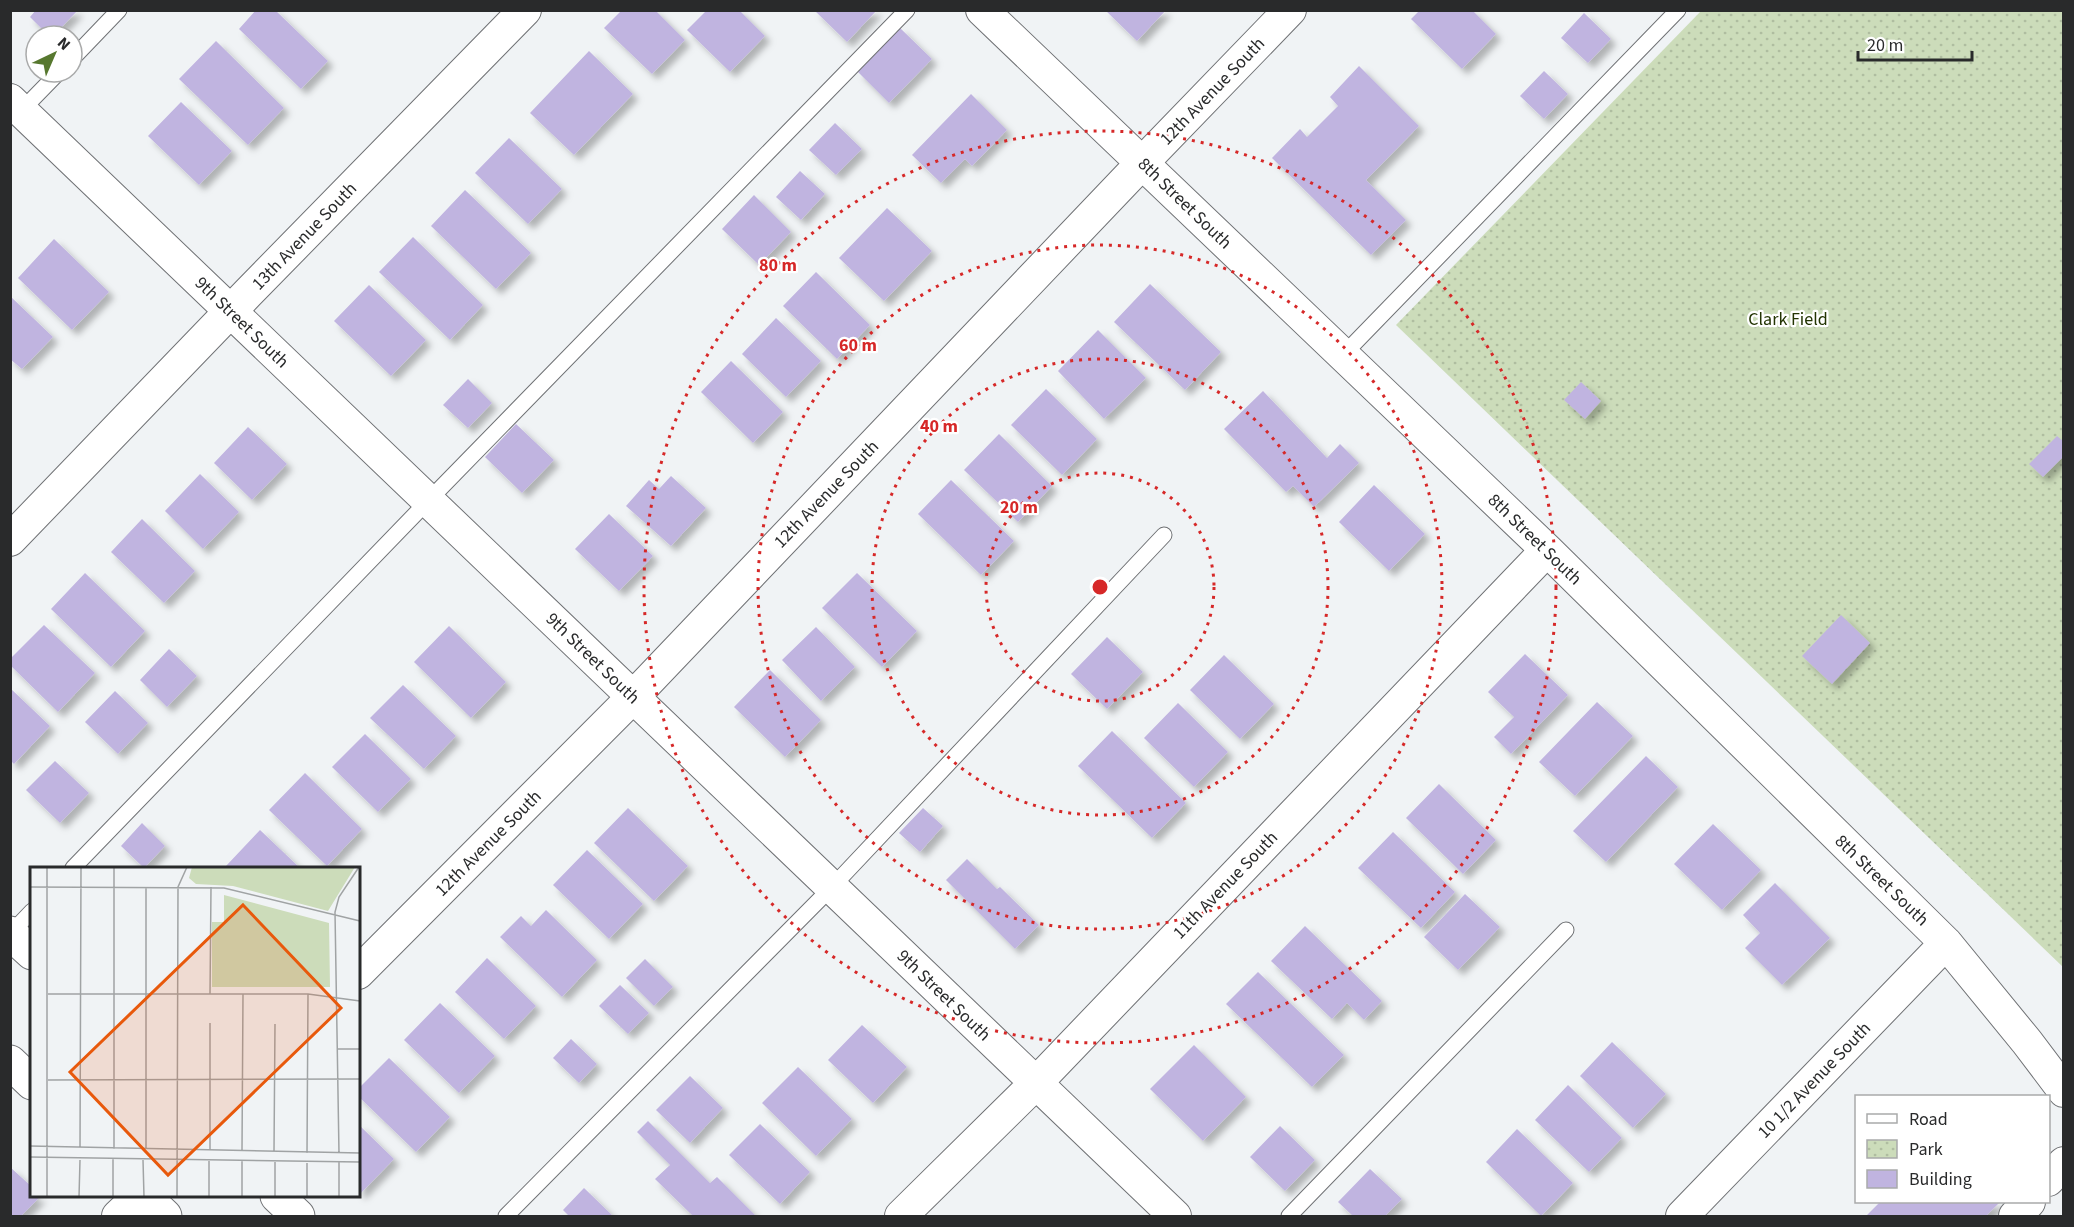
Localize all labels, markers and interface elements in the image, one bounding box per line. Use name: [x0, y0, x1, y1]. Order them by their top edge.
north arrow: [24, 24, 84, 84]
scale bar: [1858, 24, 1972, 62]
text: N: [52, 32, 75, 56]
street label: 12th Avenue South: [1154, 32, 1270, 151]
text: 20 m: [1867, 33, 1903, 58]
street label: 8th Street South: [1132, 152, 1237, 255]
street label: 13th Avenue South: [246, 177, 362, 296]
text: 80 m: [759, 253, 797, 278]
street label: 9th Street South: [189, 271, 294, 374]
park label: Clark Field: [1748, 307, 1828, 332]
text: 60 m: [839, 333, 877, 358]
text: 40 m: [920, 414, 958, 439]
street label: 12th Avenue South: [768, 435, 884, 554]
street label: 8th Street South: [1482, 488, 1587, 591]
text: 20 m: [1000, 495, 1038, 520]
centre of rings: [1090, 577, 1110, 597]
street label: 9th Street South: [540, 607, 645, 710]
street label: 12th Avenue South: [429, 784, 547, 902]
street label: 11th Avenue South: [1167, 826, 1283, 945]
street label: 8th Street South: [1829, 829, 1934, 932]
inset map: [30, 867, 360, 1197]
street label: 9th Street South: [891, 944, 996, 1047]
street label: 10 1/2 Avenue South: [1752, 1016, 1877, 1144]
legend: [1855, 1095, 2050, 1203]
text: Road: [1909, 1107, 1948, 1132]
text: Park: [1909, 1137, 1943, 1162]
text: Building: [1909, 1167, 1972, 1192]

